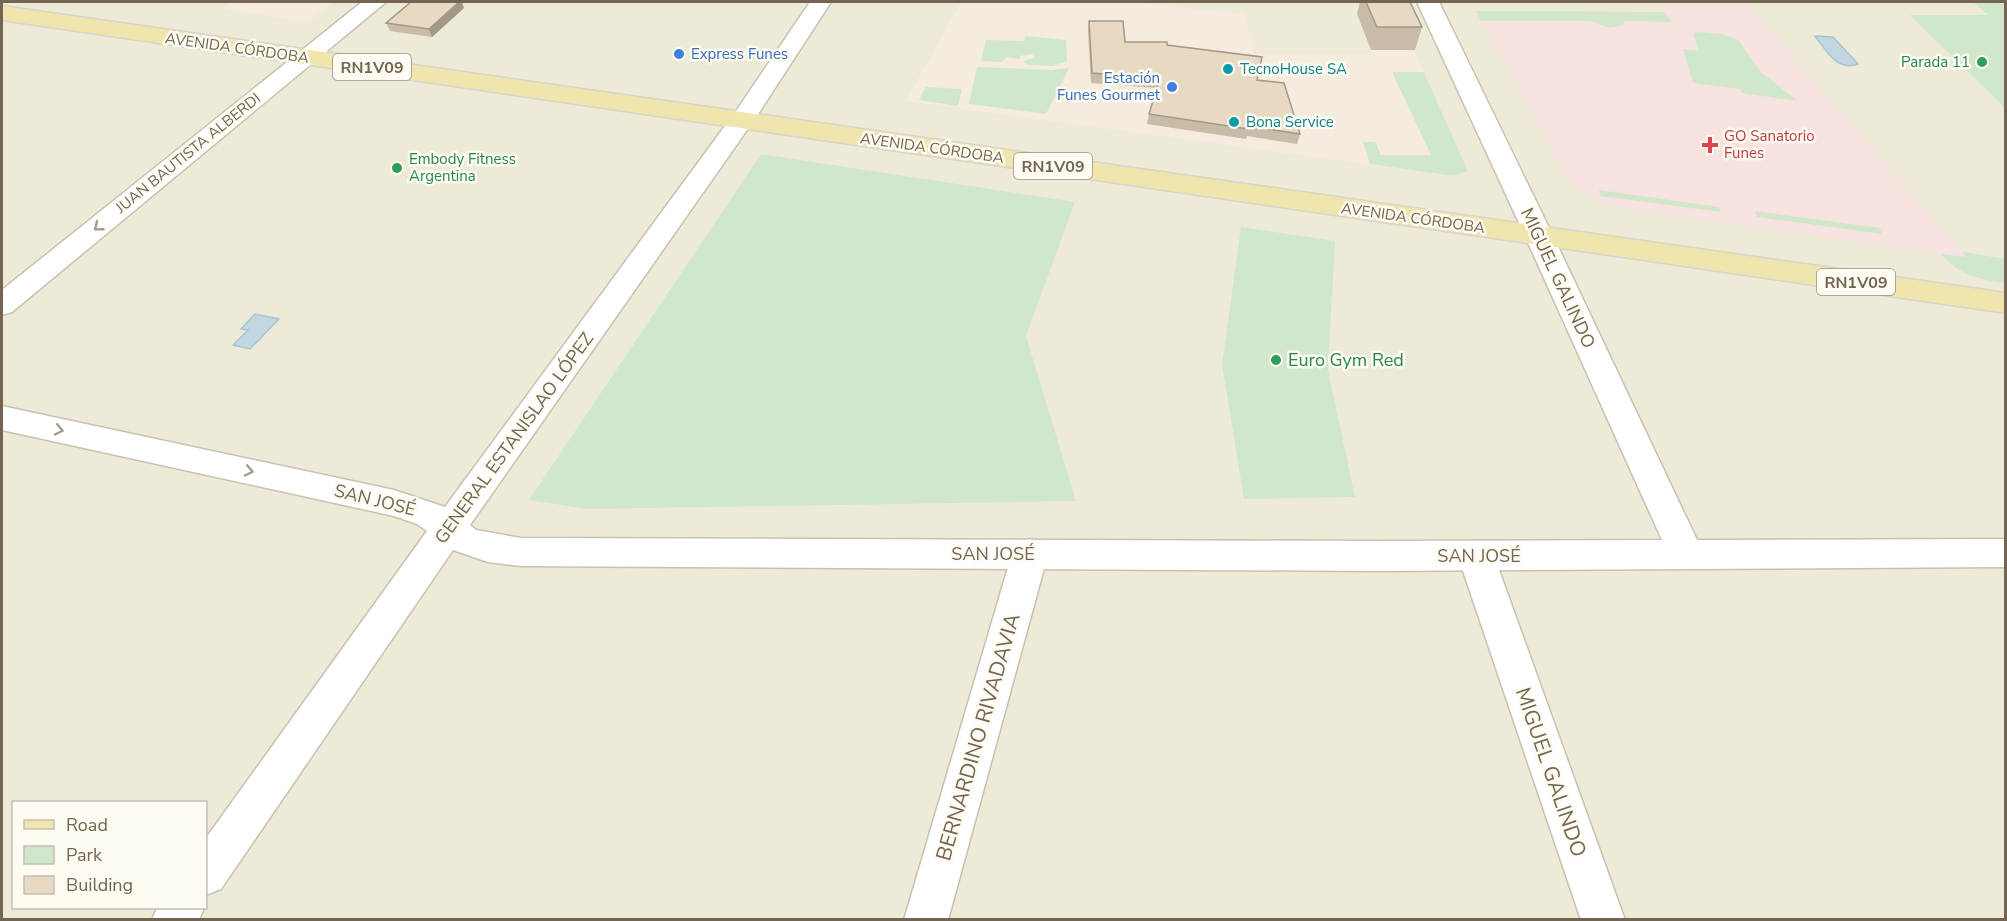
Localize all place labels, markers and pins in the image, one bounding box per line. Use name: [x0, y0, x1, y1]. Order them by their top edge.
place label: Express Funes: [691, 44, 788, 64]
marker: Express Funes: [672, 47, 686, 61]
place label: Parada 11: [1901, 52, 1970, 72]
marker: Parada 11: [1975, 55, 1989, 69]
place label: TecnoHouse SA: [1240, 59, 1347, 79]
marker: TecnoHouse SA: [1221, 62, 1235, 76]
place label: Estación Funes Gourmet: [1057, 68, 1161, 105]
marker: Estación Funes Gourmet: [1165, 80, 1179, 94]
place label: Bona Service: [1246, 112, 1334, 132]
marker: Bona Service: [1227, 115, 1241, 129]
place label: GO Sanatorio Funes: [1724, 126, 1815, 163]
marker: GO Sanatorio Funes: [1701, 136, 1719, 154]
place label: Embody Fitness Argentina: [409, 149, 516, 186]
marker: Embody Fitness Argentina: [390, 161, 404, 175]
place label: Euro Gym Red: [1288, 348, 1404, 372]
marker: Euro Gym Red: [1269, 353, 1283, 367]

